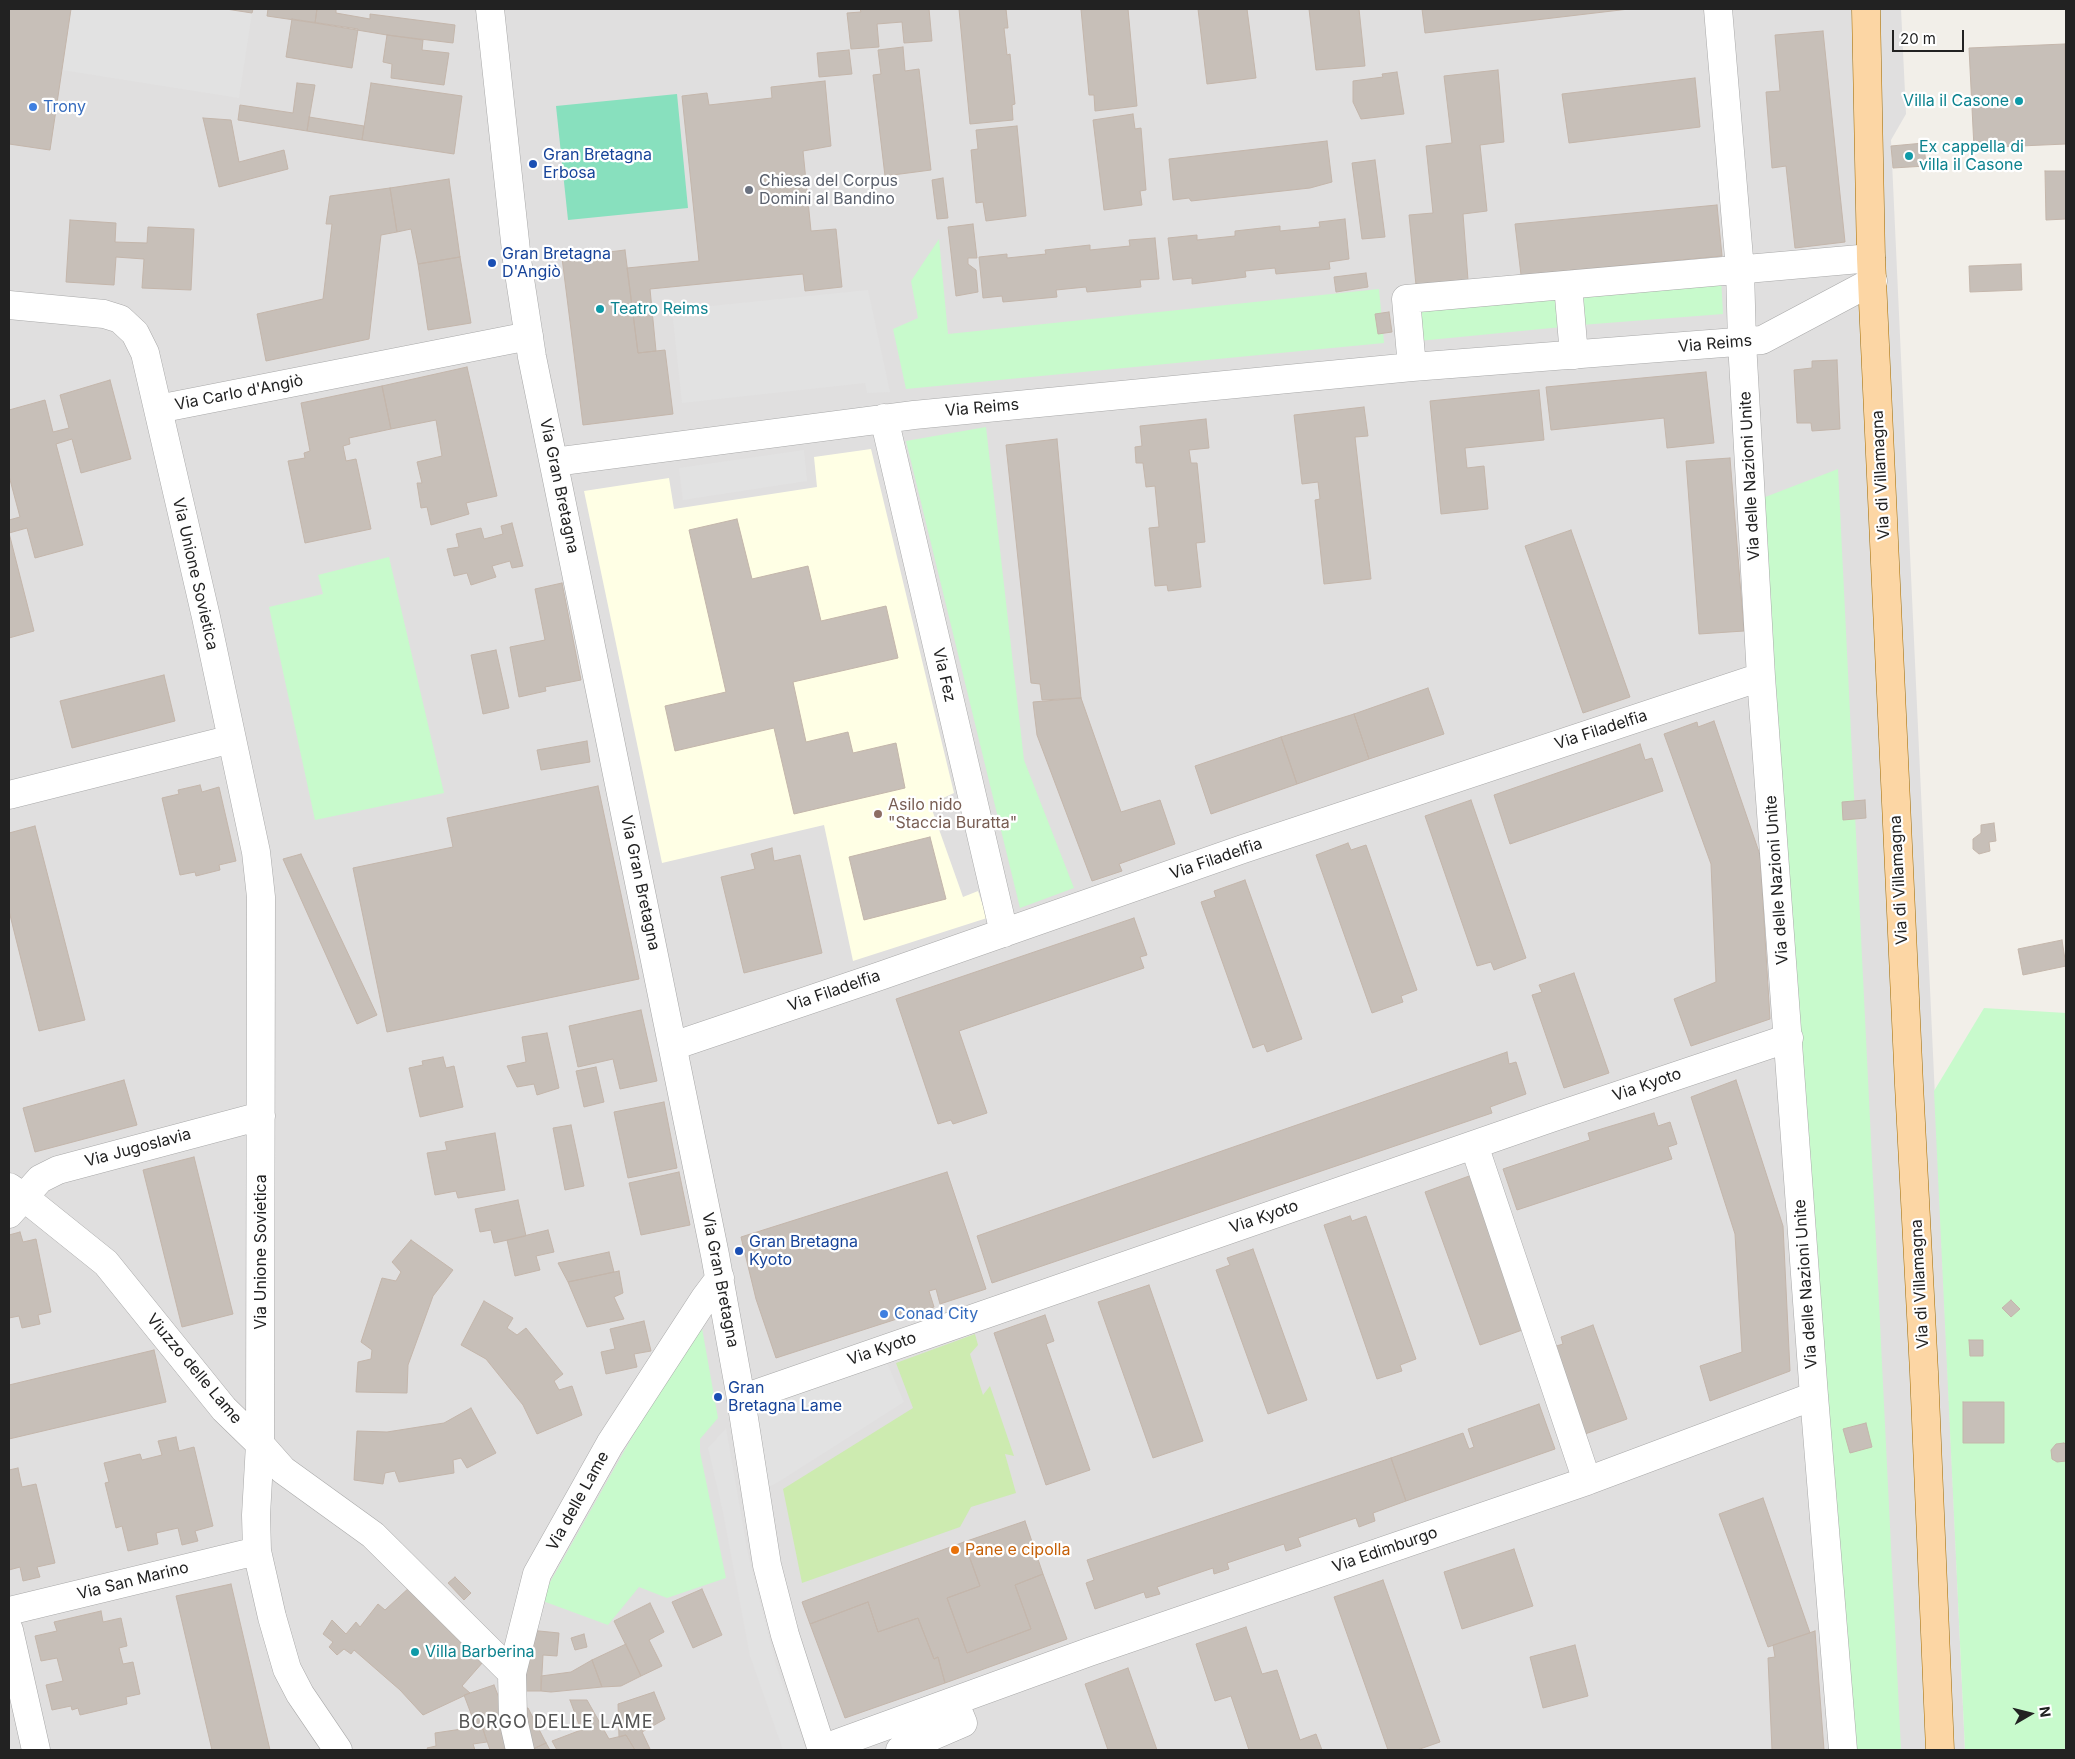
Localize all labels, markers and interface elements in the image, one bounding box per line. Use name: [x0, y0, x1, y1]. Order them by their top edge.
scale bar: [1895, 20, 1968, 52]
text: 20 m: [1900, 29, 1936, 48]
place label: Villa il Casone: [1903, 91, 2009, 111]
marker: Villa il Casone: [2013, 95, 2025, 107]
place label: Trony: [43, 97, 86, 117]
marker: Trony: [27, 101, 39, 113]
place label: Ex cappella di villa il Casone: [1919, 137, 2024, 175]
place label: Gran Bretagna Erbosa: [543, 145, 652, 183]
marker: Ex cappella di villa il Casone: [1903, 150, 1915, 162]
marker: Gran Bretagna Erbosa: [527, 158, 539, 170]
place label: Chiesa del Corpus Domini al Bandino: [759, 171, 898, 209]
marker: Chiesa del Corpus Domini al Bandino: [743, 184, 755, 196]
place label: Gran Bretagna D'Angiò: [502, 244, 611, 282]
marker: Gran Bretagna D'Angiò: [486, 257, 498, 269]
place label: Teatro Reims: [610, 299, 708, 319]
marker: Teatro Reims: [594, 303, 606, 315]
street label: Via Reims: [1677, 331, 1753, 357]
street label: Via Carlo d'Angiò: [173, 371, 305, 415]
street label: Via delle Nazioni Unite: [1736, 391, 1764, 561]
street label: Via Reims: [944, 395, 1020, 421]
street label: Via di Villamagna: [1868, 410, 1894, 540]
street label: Via Gran Bretagna: [535, 417, 583, 555]
street label: Via Unione Sovietica: [168, 496, 222, 652]
street label: Via Fez: [928, 646, 960, 704]
street label: Via Filadelfia: [1552, 706, 1650, 754]
place label: Asilo nido "Staccia Buratta": [888, 795, 1017, 833]
street label: Via delle Nazioni Unite: [1761, 795, 1793, 965]
marker: Asilo nido "Staccia Buratta": [872, 808, 884, 820]
street label: Via Gran Bretagna: [616, 814, 664, 952]
street label: Via di Villamagna: [1886, 815, 1912, 945]
street label: Via Filadelfia: [1167, 834, 1265, 884]
street label: Via Filadelfia: [785, 966, 883, 1016]
street label: Via Kyoto: [1610, 1064, 1684, 1106]
street label: Via Jugoslavia: [83, 1125, 193, 1171]
street label: Via Unione Sovietica: [251, 1174, 271, 1330]
street label: Via Kyoto: [1227, 1196, 1301, 1238]
street label: Via delle Nazioni Unite: [1790, 1199, 1822, 1369]
street label: Via Gran Bretagna: [697, 1211, 743, 1349]
street label: Via di Villamagna: [1907, 1219, 1933, 1349]
place label: Gran Bretagna Kyoto: [749, 1232, 858, 1270]
marker: Gran Bretagna Kyoto: [733, 1245, 745, 1257]
place label: Conad City: [894, 1304, 978, 1324]
marker: Conad City: [878, 1308, 890, 1320]
street label: Viuzzo delle Lame: [142, 1310, 246, 1428]
street label: Via Kyoto: [845, 1328, 919, 1370]
place label: Gran Bretagna Lame: [728, 1378, 842, 1416]
marker: Gran Bretagna Lame: [712, 1391, 724, 1403]
street label: Via delle Lame: [543, 1448, 613, 1554]
street label: Via Edimburgo: [1330, 1523, 1440, 1577]
place label: Pane e cipolla: [965, 1540, 1070, 1560]
marker: Pane e cipolla: [949, 1544, 961, 1556]
street label: Via San Marino: [75, 1558, 191, 1604]
place label: Villa Barberina: [425, 1642, 535, 1662]
marker: Villa Barberina: [409, 1646, 421, 1658]
north arrow: [2005, 1689, 2055, 1739]
text: N: [2036, 1705, 2055, 1718]
district label: BORGO DELLE LAME: [456, 1712, 656, 1734]

